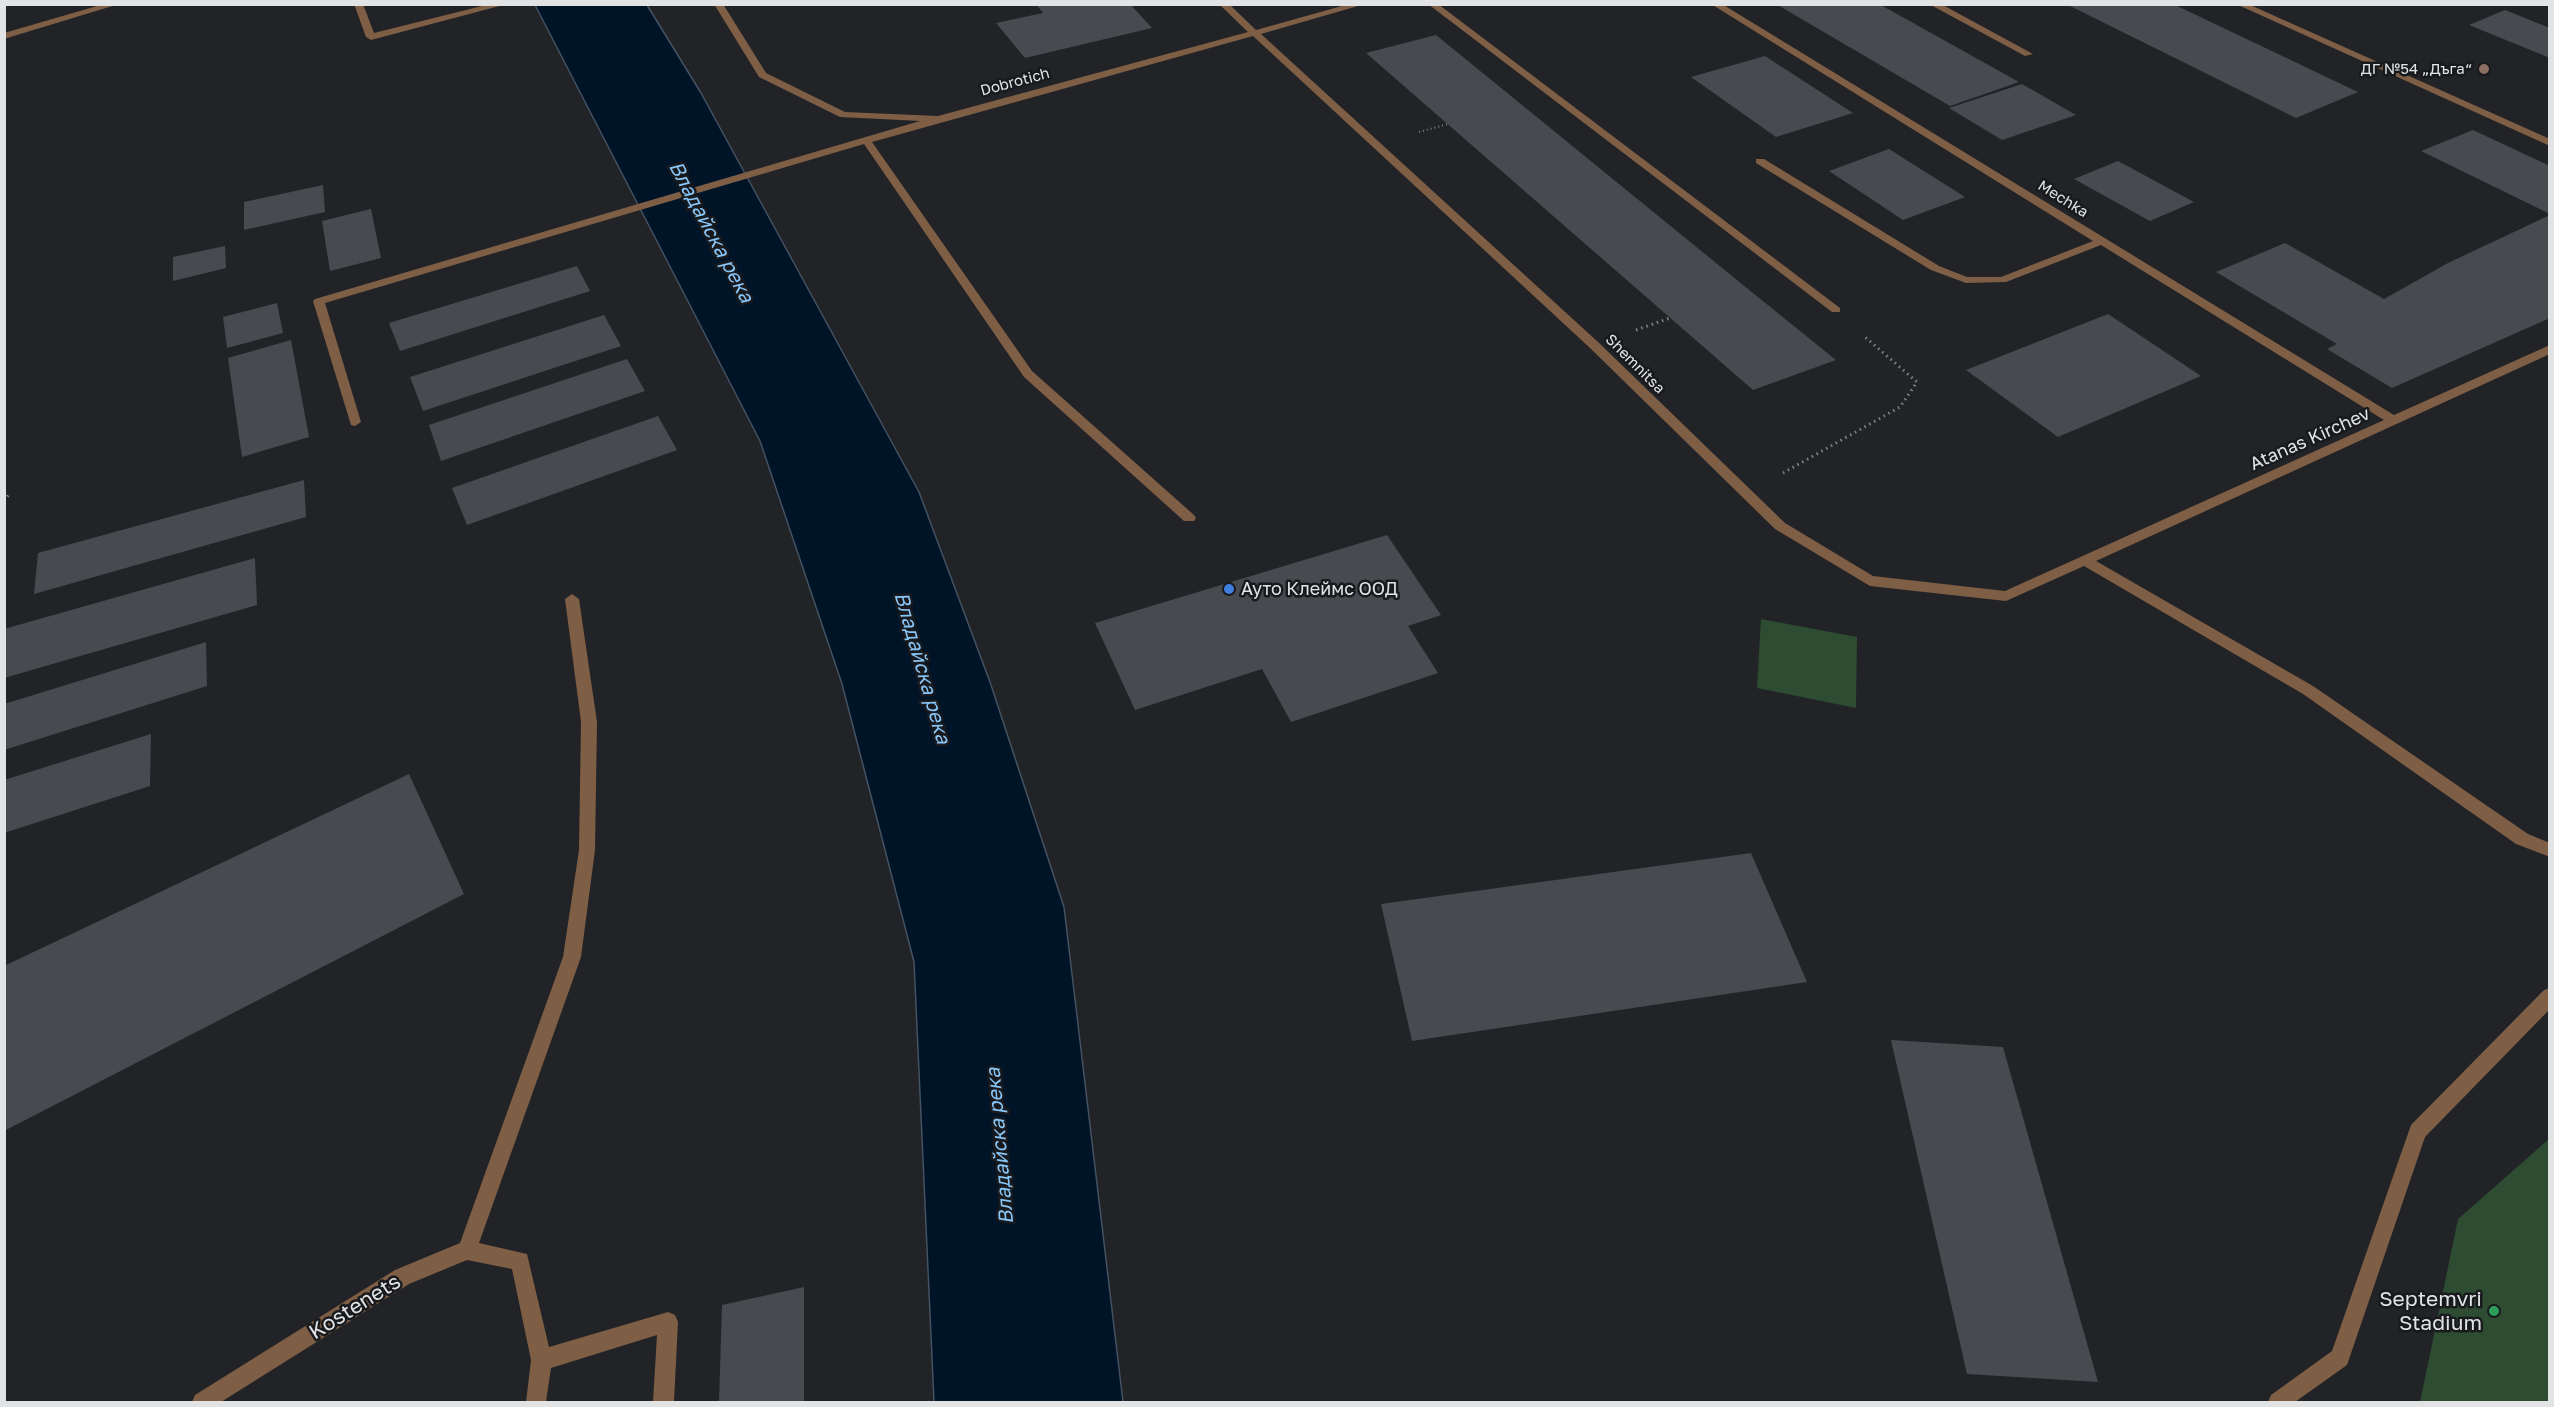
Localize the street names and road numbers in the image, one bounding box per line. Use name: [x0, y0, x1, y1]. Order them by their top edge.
street label: Dobrotich: [978, 64, 1052, 100]
street label: Mechka: [2035, 177, 2091, 221]
street label: Shemnitsa: [1602, 331, 1668, 397]
street label: Atanas Kirchev: [2247, 403, 2373, 475]
street label: Kostenets: [305, 1269, 405, 1345]

